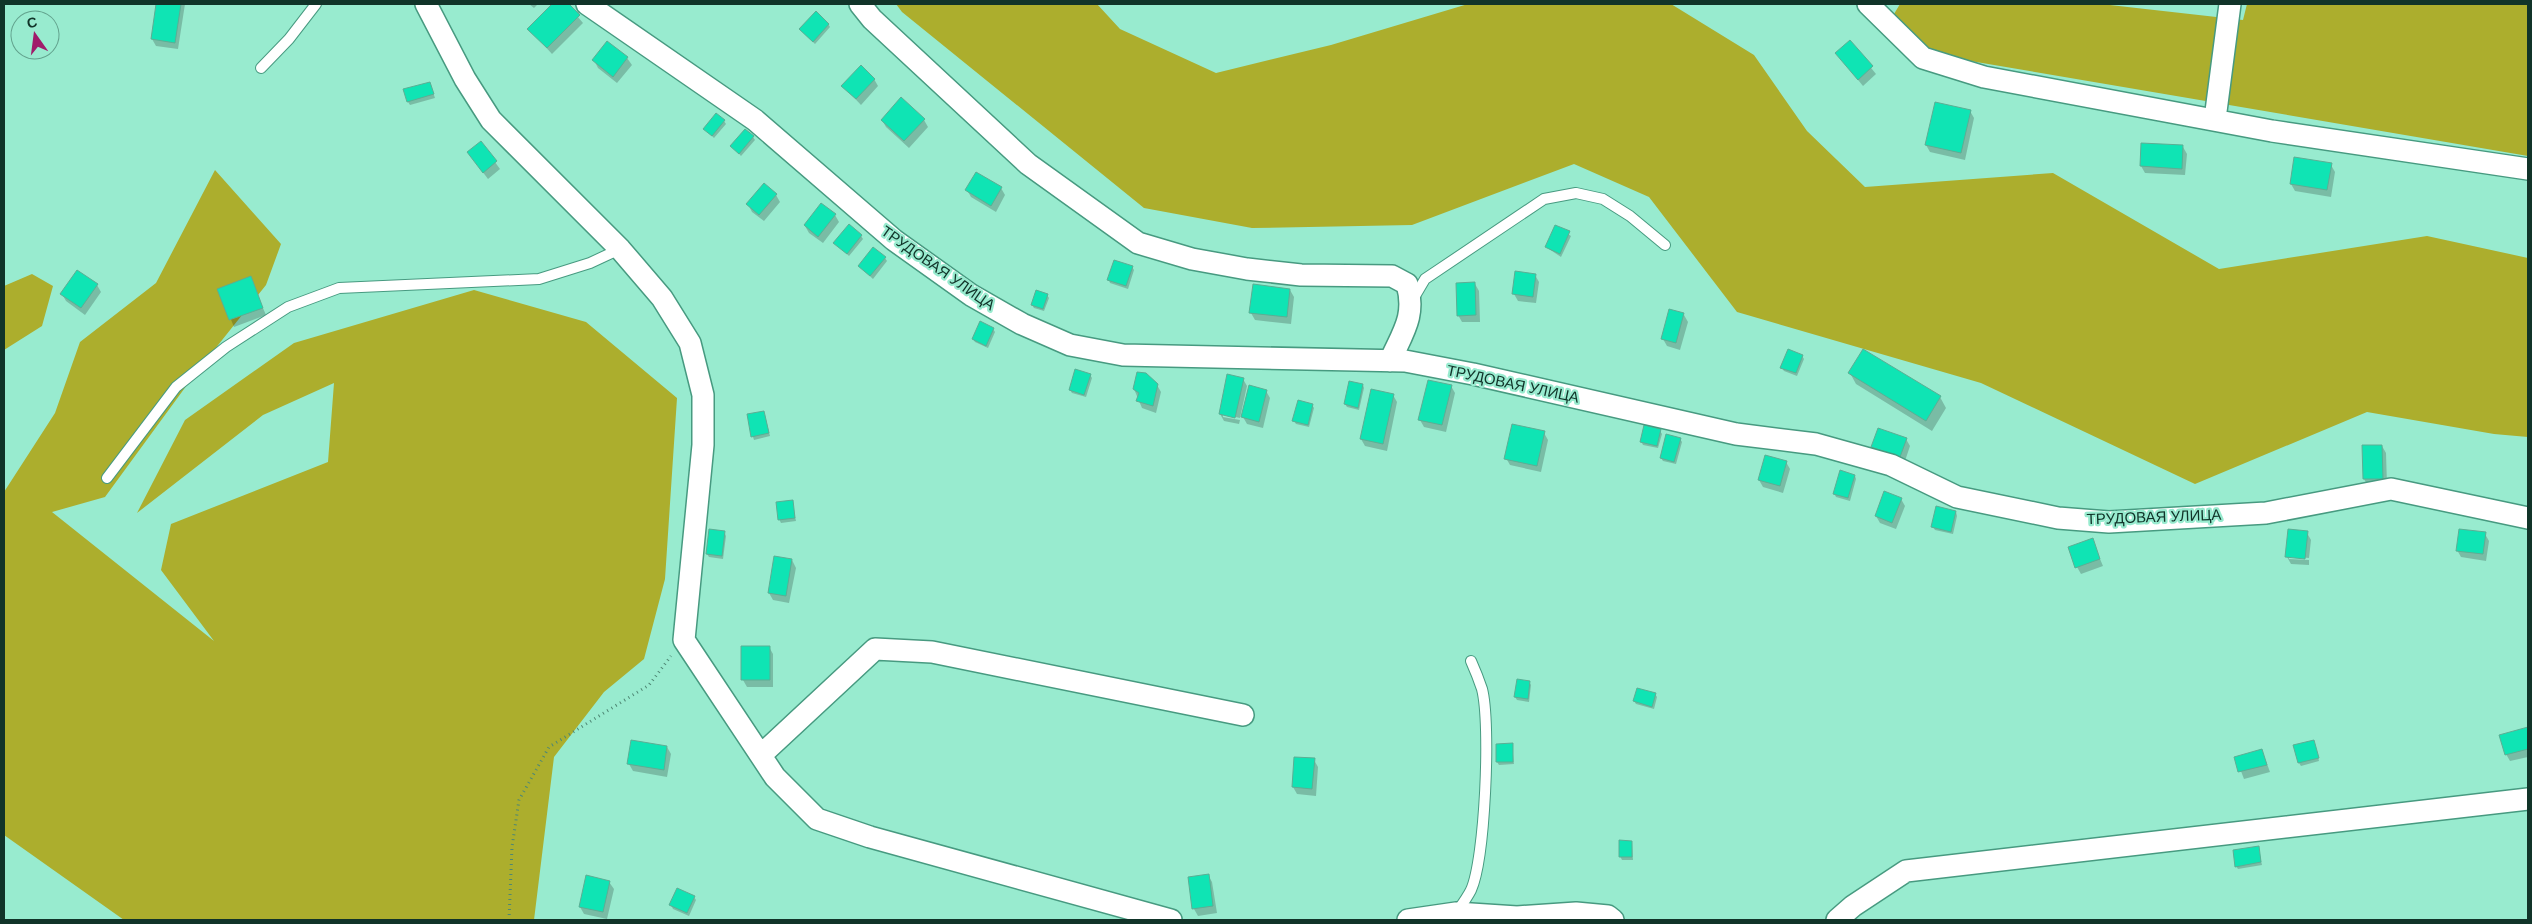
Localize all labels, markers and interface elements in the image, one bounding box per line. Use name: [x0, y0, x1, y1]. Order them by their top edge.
north arrow: [10, 10, 60, 60]
text: С: [25, 13, 39, 31]
street label: ТРУДОВАЯ УЛИЦА: [878, 222, 998, 313]
street label: ТРУДОВАЯ УЛИЦА: [1445, 361, 1581, 406]
street label: ТРУДОВАЯ УЛИЦА: [2086, 506, 2222, 527]

